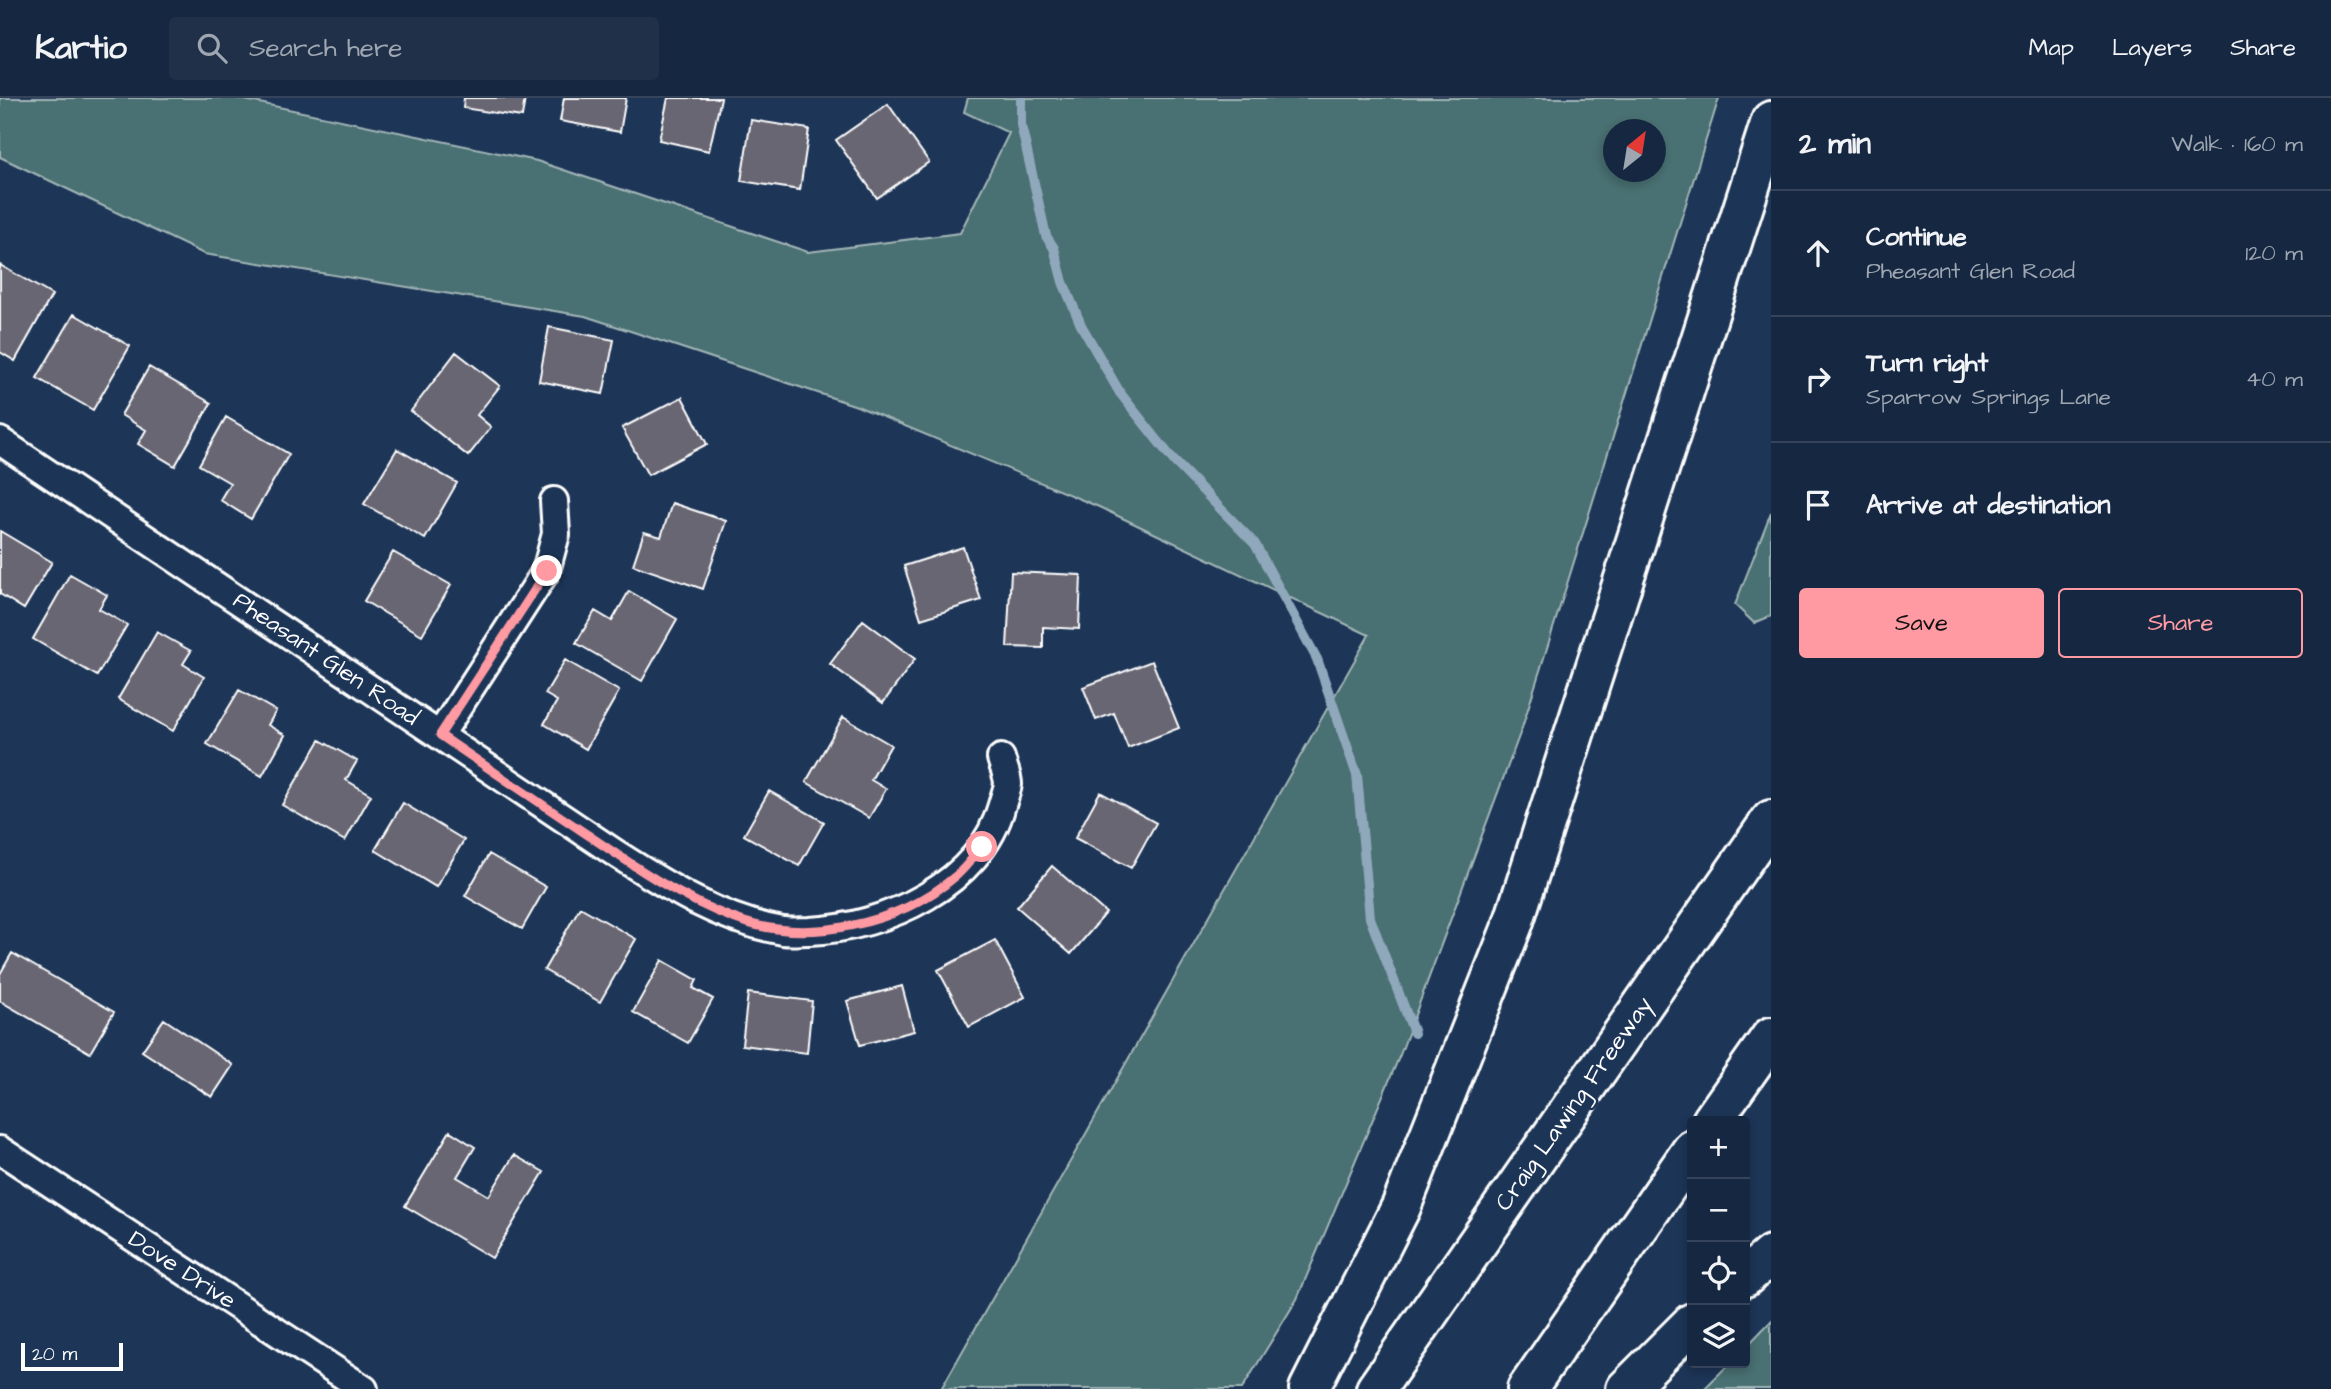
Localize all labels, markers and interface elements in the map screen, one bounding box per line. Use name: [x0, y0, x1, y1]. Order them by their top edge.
search box: [169, 17, 659, 80]
text: Kartio: [35, 25, 127, 71]
icon: search: [193, 29, 231, 67]
text: Search here: [249, 30, 402, 66]
text: Map: [2029, 31, 2074, 65]
text: Layers: [2112, 31, 2192, 65]
text: Share: [2230, 31, 2296, 65]
north arrow: [1603, 119, 1666, 182]
text: 2 min: [1799, 123, 1871, 165]
text: Walk · 160 m: [2171, 128, 2303, 160]
text: Continue: [1866, 219, 1967, 255]
icon: ahead: [1799, 234, 1837, 272]
text: 120 m: [2245, 237, 2303, 269]
text: Pheasant Glen Road: [1866, 255, 2075, 287]
text: Turn right: [1866, 345, 1988, 381]
icon: right: [1799, 360, 1837, 398]
text: 40 m: [2246, 363, 2303, 395]
text: Sparrow Springs Lane: [1866, 381, 2111, 413]
icon: arrive: [1799, 486, 1837, 524]
text: Arrive at destination: [1866, 487, 2111, 523]
route end: [531, 555, 562, 586]
street label: Pheasant Glen Road: [226, 584, 426, 734]
button: Save: [1799, 588, 2044, 658]
button: Share: [2058, 588, 2303, 658]
route start: [966, 831, 997, 862]
street label: Craig Lawing Freeway: [1487, 990, 1662, 1219]
map controls: [1687, 1116, 1750, 1368]
button: +: [1687, 1116, 1750, 1179]
button: −: [1687, 1179, 1750, 1242]
street label: Dove Drive: [122, 1223, 242, 1317]
button: locate: [1687, 1242, 1750, 1305]
button: layers: [1687, 1305, 1750, 1368]
scale bar: [21, 1340, 122, 1372]
text: 20 m: [32, 1341, 77, 1368]

